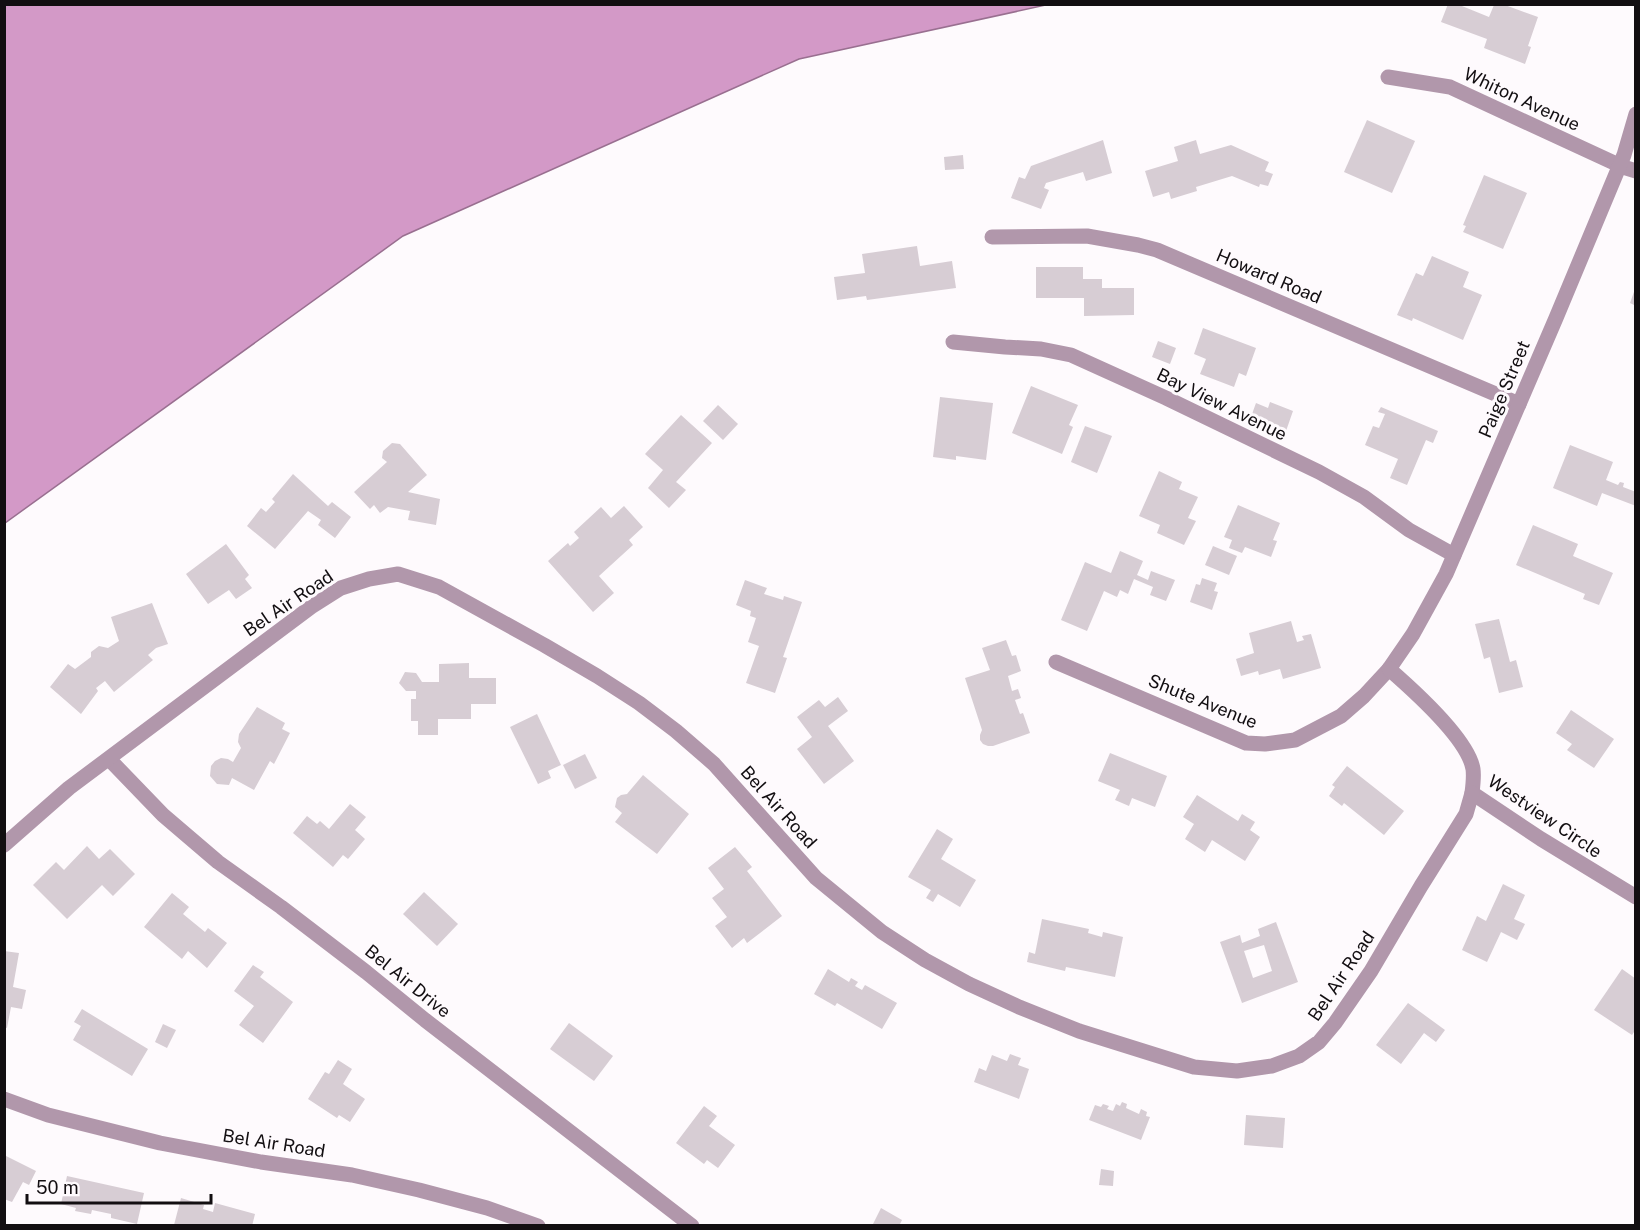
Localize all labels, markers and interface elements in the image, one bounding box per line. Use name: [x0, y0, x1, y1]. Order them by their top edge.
street label: Whiton Avenue: [1461, 63, 1583, 135]
street label: Howard Road: [1213, 244, 1325, 308]
street label: Paige Street: [1474, 337, 1534, 441]
street label: Bay View Avenue: [1154, 363, 1290, 445]
street label: Bel Air Road: [239, 565, 337, 641]
street label: Shute Avenue: [1145, 670, 1261, 732]
street label: Bel Air Road: [737, 761, 821, 853]
street label: Westview Circle: [1484, 770, 1606, 862]
street label: Bel Air Road: [1303, 927, 1379, 1025]
street label: Bel Air Drive: [361, 940, 455, 1022]
street label: Bel Air Road: [221, 1125, 327, 1161]
scale bar: [27, 1167, 212, 1205]
text: 50 m: [36, 1177, 79, 1198]

